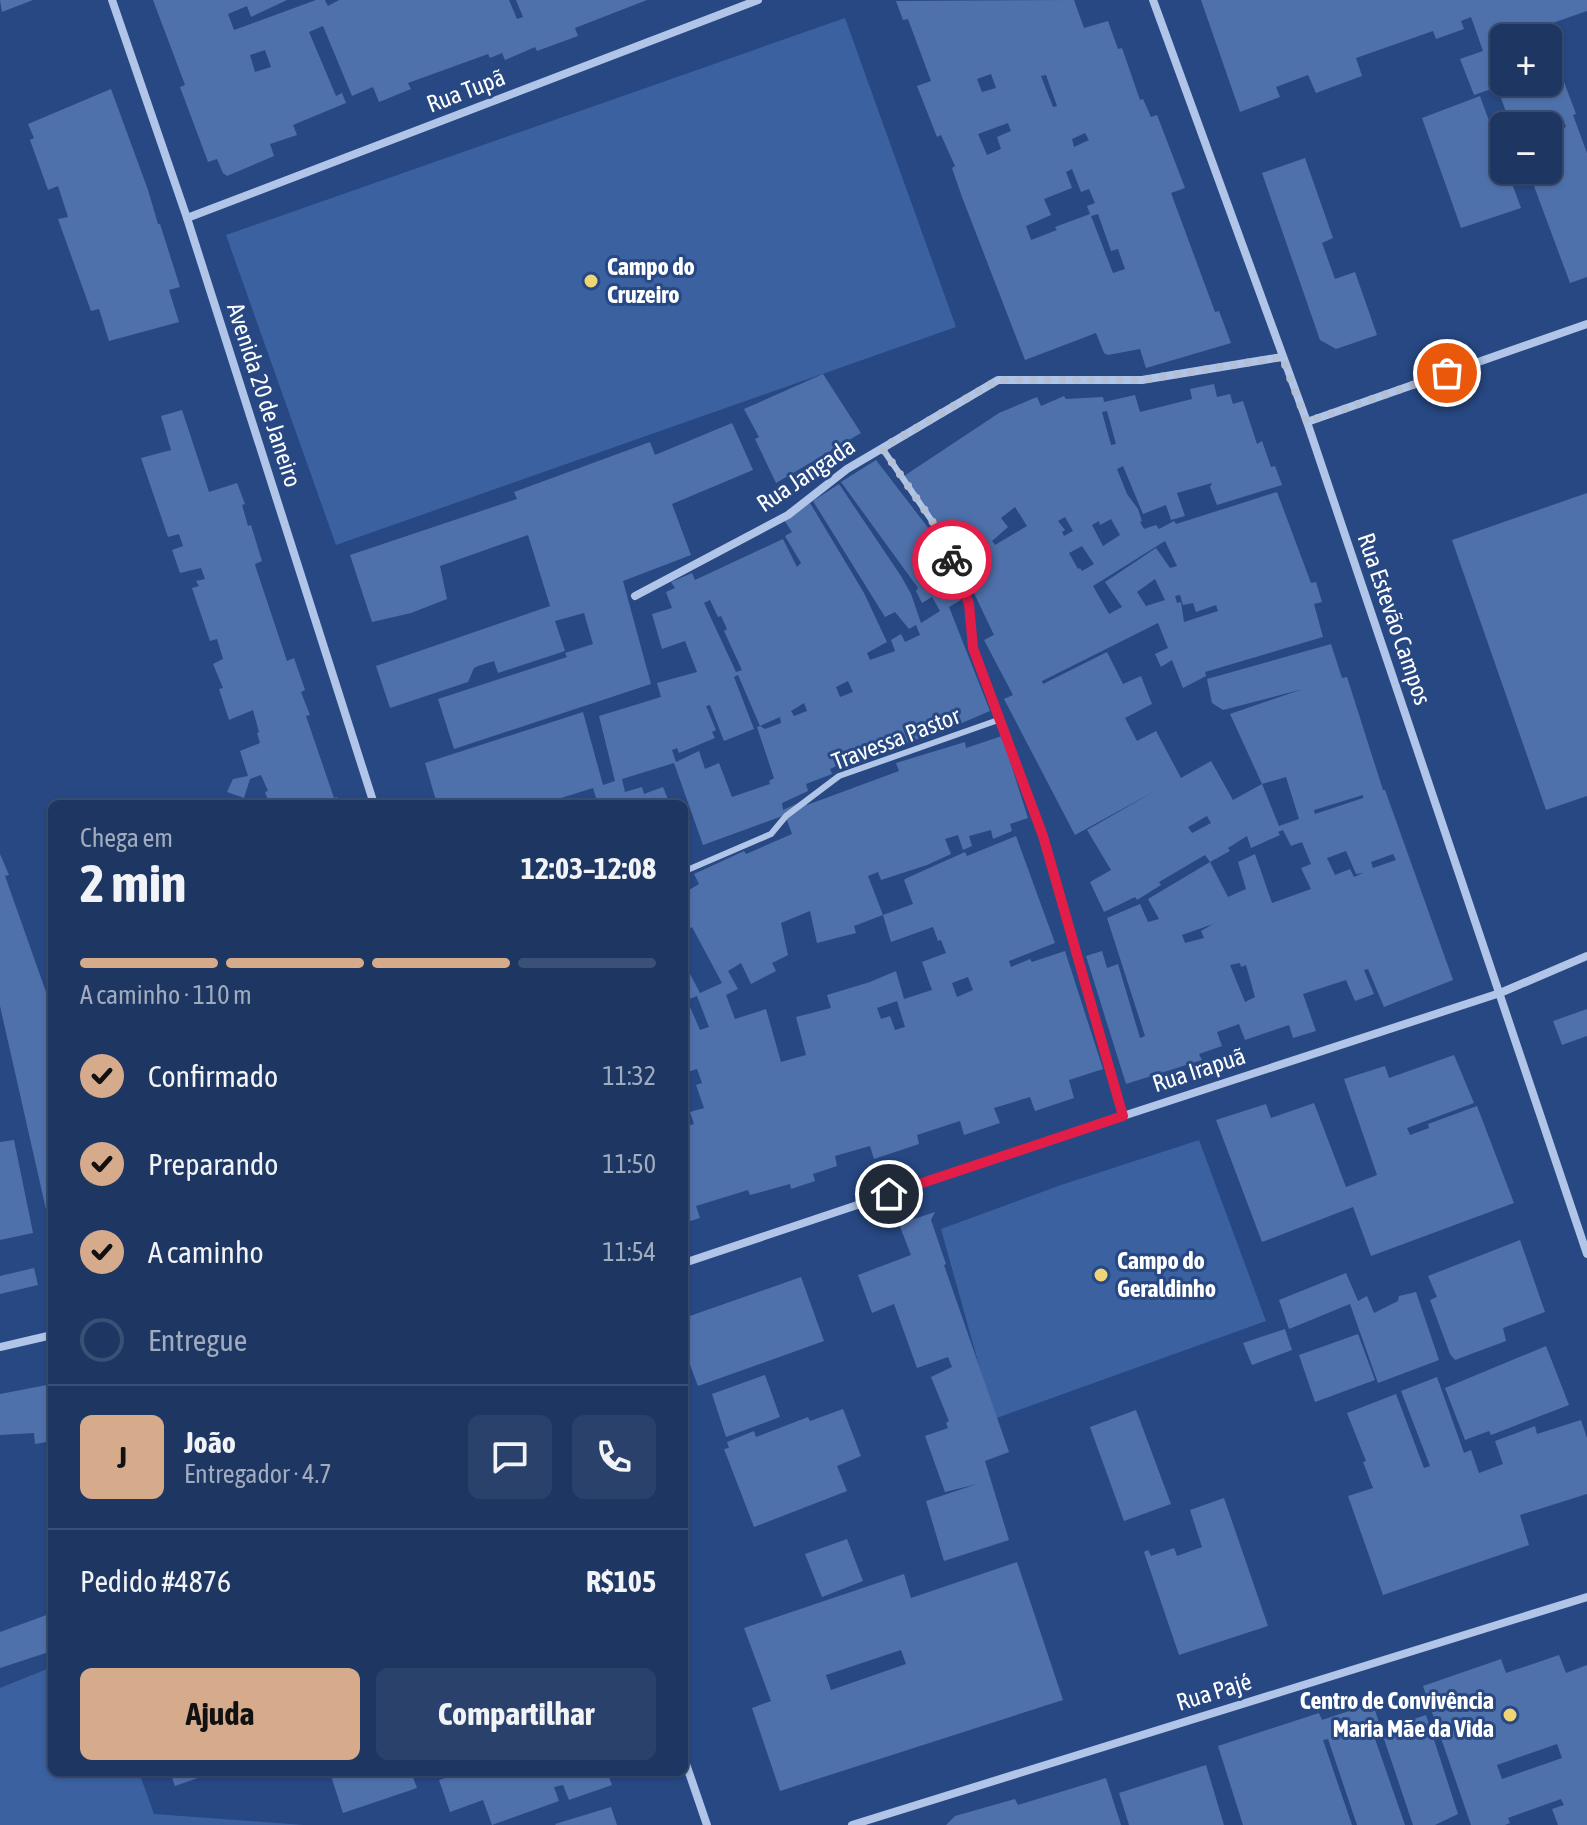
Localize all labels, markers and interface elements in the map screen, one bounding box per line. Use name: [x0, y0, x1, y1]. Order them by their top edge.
map controls: [1490, 24, 1562, 184]
button: +: [1490, 24, 1562, 96]
street label: Rua Tupã: [423, 63, 509, 118]
button: −: [1490, 112, 1562, 184]
place label: Campo do Cruzeiro: [607, 253, 695, 308]
marker: Campo do Cruzeiro: [582, 272, 600, 290]
street label: Avenida 20 de Janeiro: [222, 299, 307, 490]
pin: [1413, 339, 1481, 407]
icon: bag: [1425, 351, 1469, 395]
street label: Rua Jangada: [752, 432, 860, 517]
courier: [912, 520, 992, 600]
street label: Rua Estevão Campos: [1352, 529, 1437, 708]
icon: bike: [930, 538, 974, 582]
street label: Travessa Pastor: [828, 701, 964, 775]
text: Chega em: [80, 823, 173, 853]
text: 12:03–12:08: [521, 851, 656, 885]
text: 2 min: [80, 853, 186, 913]
text: A caminho · 110 m: [80, 980, 252, 1010]
street label: Rua Irapuã: [1149, 1042, 1249, 1097]
icon: check: [80, 1054, 124, 1098]
text: Confirmado: [148, 1059, 278, 1093]
text: 11:32: [602, 1061, 656, 1091]
icon: check: [80, 1142, 124, 1186]
text: Preparando: [148, 1147, 278, 1181]
text: 11:50: [602, 1149, 656, 1179]
pin: [855, 1160, 923, 1228]
icon: home: [867, 1172, 911, 1216]
icon: check: [80, 1230, 124, 1274]
text: A caminho: [148, 1235, 264, 1269]
text: 11:54: [602, 1237, 656, 1267]
place label: Campo do Geraldinho: [1117, 1247, 1216, 1302]
marker: Campo do Geraldinho: [1092, 1266, 1110, 1284]
text: Entregue: [148, 1323, 247, 1357]
button: chat: [468, 1415, 552, 1499]
button: phone: [572, 1415, 656, 1499]
text: João: [184, 1425, 236, 1459]
text: J: [117, 1440, 127, 1474]
text: Entregador · 4.7: [184, 1459, 331, 1489]
text: Pedido #4876: [80, 1564, 231, 1598]
text: R$105: [586, 1564, 656, 1598]
street label: Rua Pajé: [1173, 1667, 1255, 1716]
button: Ajuda: [80, 1668, 360, 1760]
button: Compartilhar: [376, 1668, 656, 1760]
place label: Centro de Convivência Maria Mãe da Vida: [1300, 1687, 1494, 1742]
marker: Centro de Convivência Maria Mãe da Vida: [1501, 1706, 1519, 1724]

